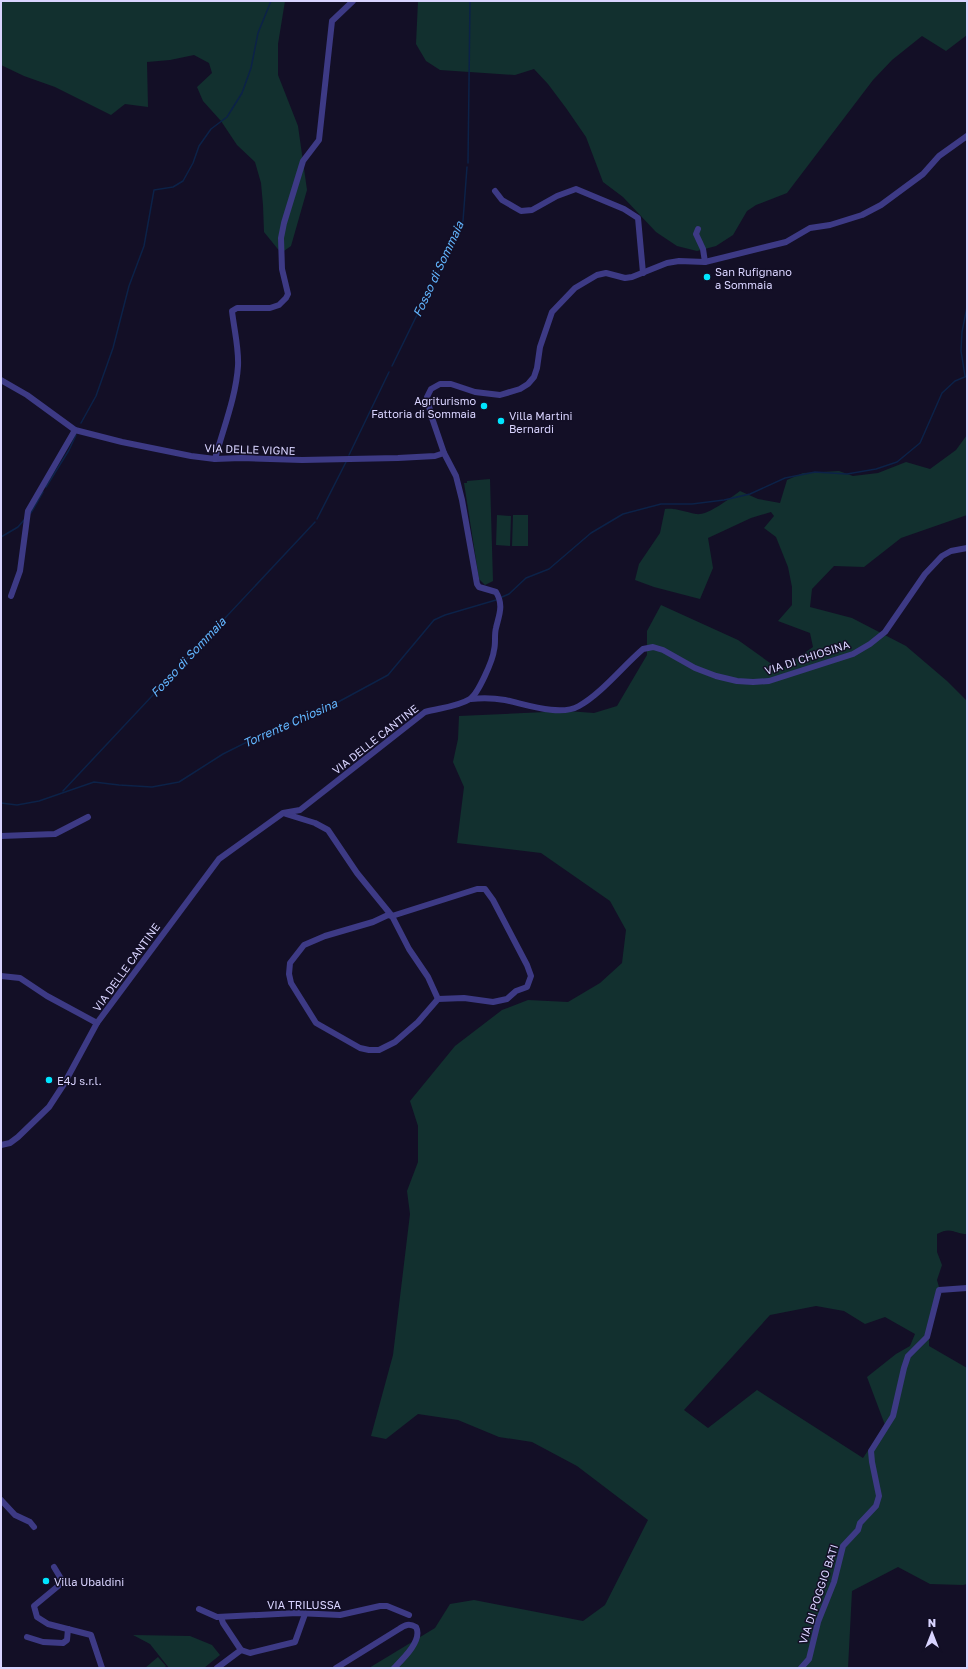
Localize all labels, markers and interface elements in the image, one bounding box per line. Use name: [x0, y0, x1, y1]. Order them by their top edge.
water label: Fosso di Sommaia: [409, 218, 467, 319]
place label: San Rufignano a Sommaia: [715, 265, 792, 291]
marker: San Rufignano a Sommaia: [702, 272, 712, 282]
place label: Agriturismo Fattoria di Sommaia: [371, 394, 476, 420]
marker: Agriturismo Fattoria di Sommaia: [479, 401, 489, 411]
place label: Villa Martini Bernardi: [509, 409, 573, 435]
marker: Villa Martini Bernardi: [496, 416, 506, 426]
street label: VIA DELLE VIGNE: [204, 441, 296, 457]
water label: Fosso di Sommaia: [147, 613, 230, 700]
street label: VIA DI CHIOSINA: [763, 637, 852, 677]
water label: Torrente Chiosina: [241, 695, 341, 750]
street label: VIA DELLE CANTINE: [329, 701, 421, 777]
street label: VIA DELLE CANTINE: [90, 920, 162, 1014]
place label: E4J s.r.l.: [57, 1074, 102, 1087]
marker: E4J s.r.l.: [44, 1075, 54, 1085]
street label: VIA DI POGGIO BATI: [796, 1543, 840, 1645]
place label: Villa Ubaldini: [54, 1575, 124, 1588]
marker: Villa Ubaldini: [41, 1576, 51, 1586]
street label: VIA TRILUSSA: [267, 1598, 342, 1611]
north arrow: [912, 1613, 952, 1653]
text: N: [928, 1616, 936, 1629]

